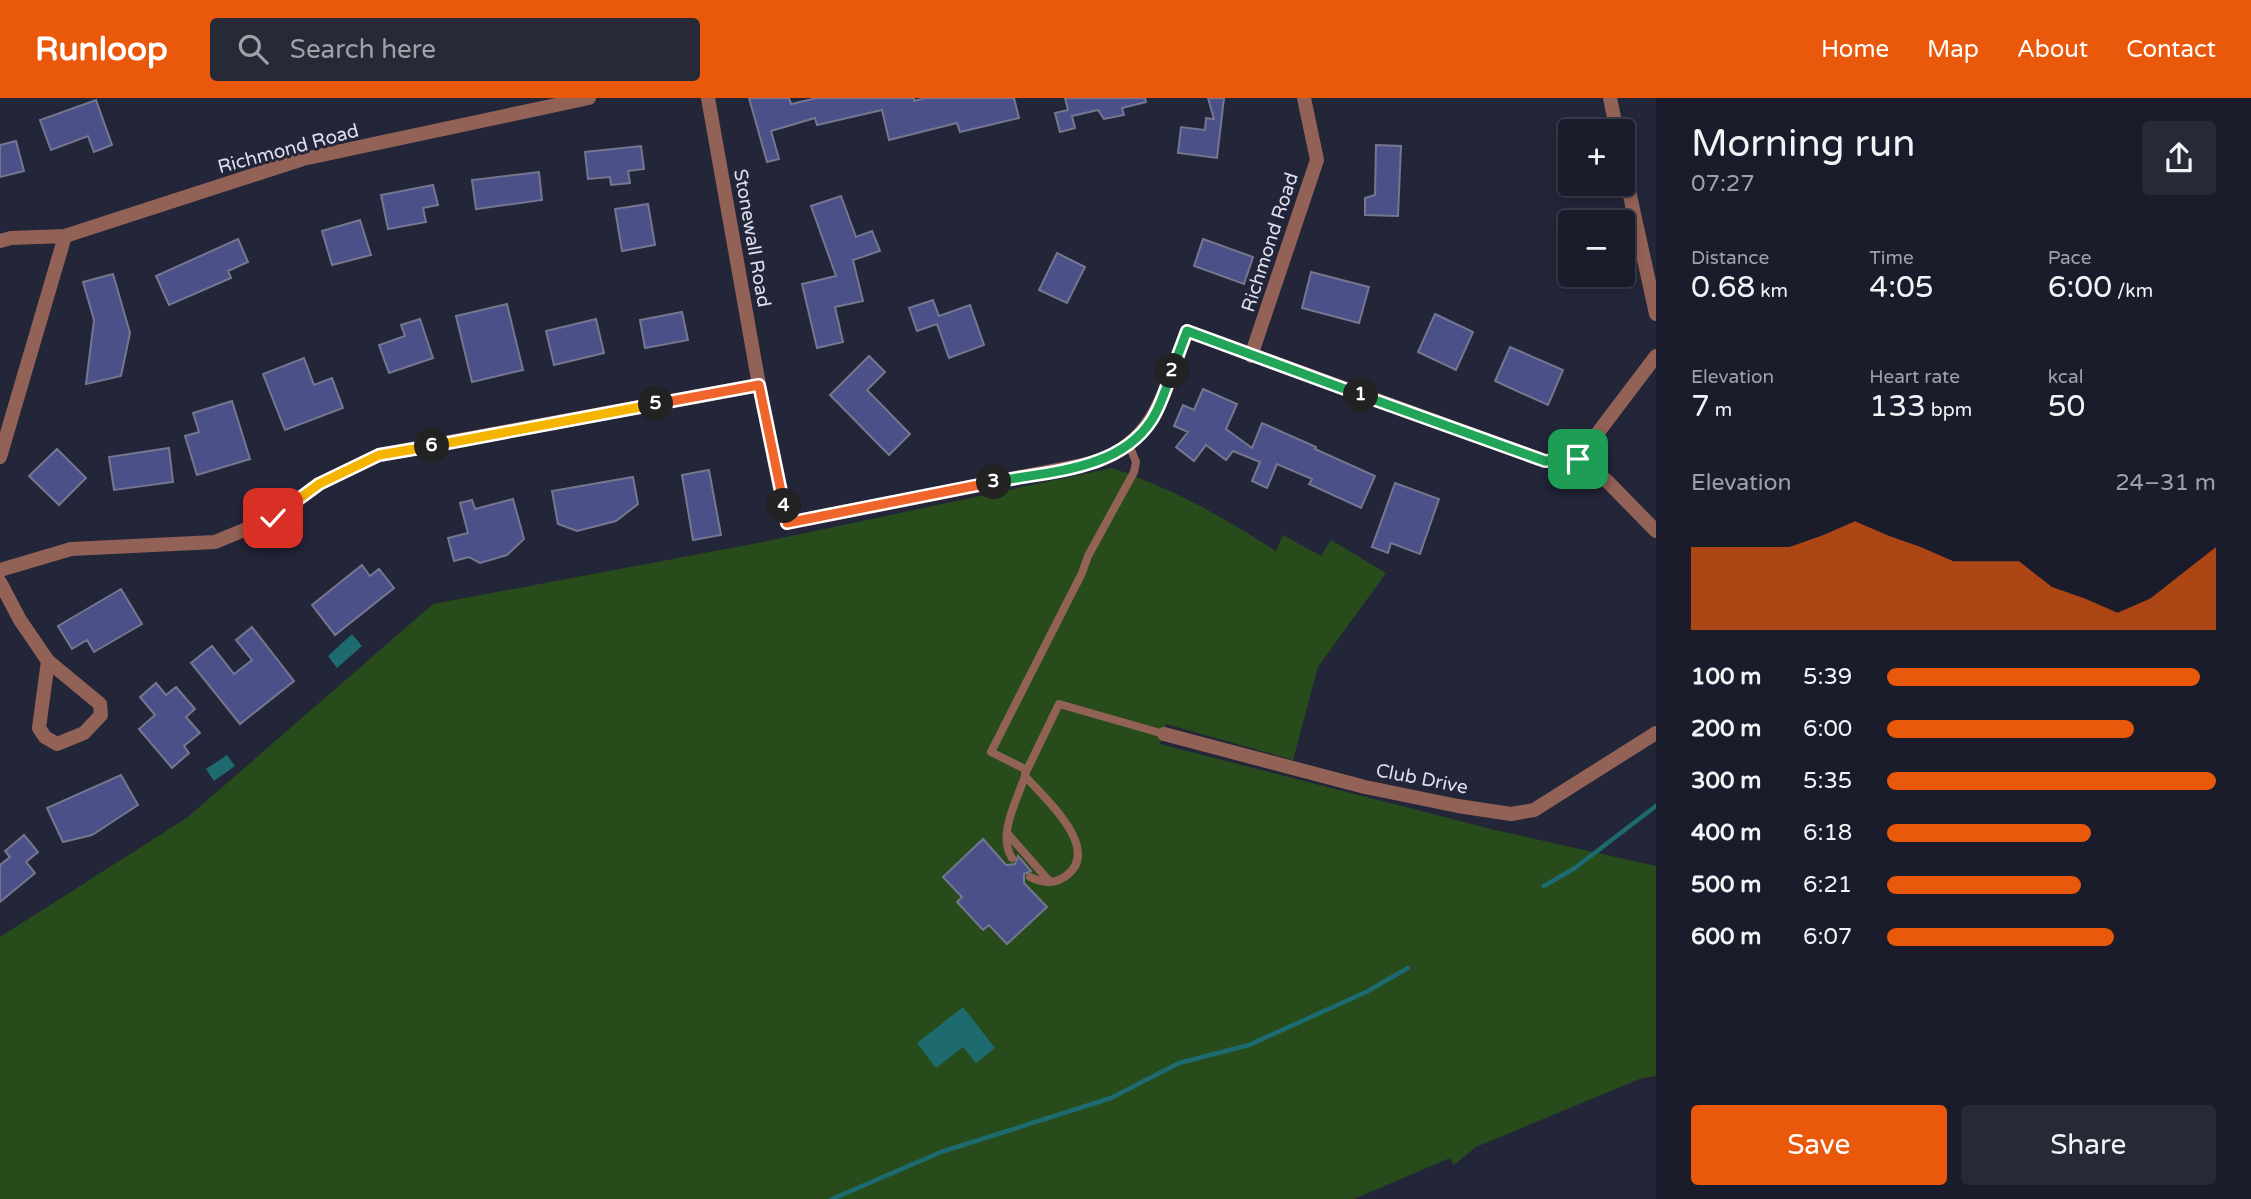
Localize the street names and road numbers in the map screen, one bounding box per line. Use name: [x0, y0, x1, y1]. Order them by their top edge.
street label: Richmond Road: [215, 120, 361, 178]
street label: Stonewall Road: [729, 167, 775, 309]
street label: Richmond Road: [1237, 170, 1303, 315]
street label: Club Drive: [1374, 759, 1470, 799]

